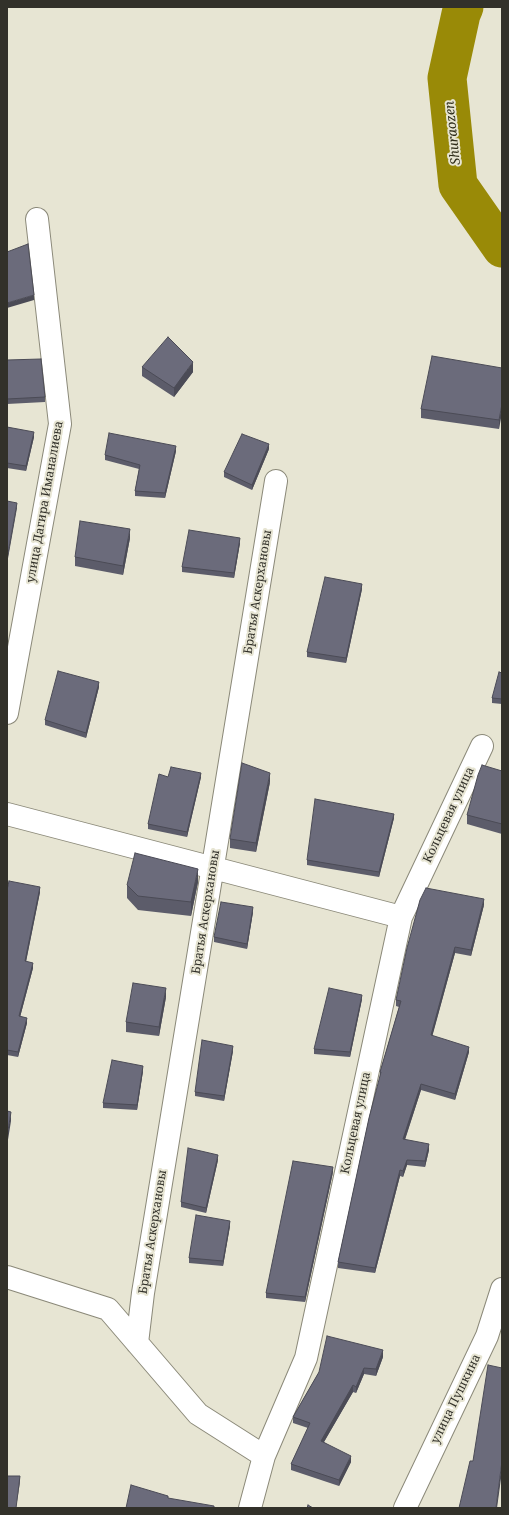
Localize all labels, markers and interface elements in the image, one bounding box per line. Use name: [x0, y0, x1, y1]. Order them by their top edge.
water label: Shuraozen: [442, 100, 464, 166]
street label: улица Дагира Иманалиева: [24, 420, 66, 584]
street label: Братья Аскерхановы: [241, 529, 275, 655]
street label: Кольцевая улица: [420, 765, 478, 865]
street label: Братья Аскерхановы: [189, 849, 223, 975]
street label: Кольцевая улица: [338, 1071, 374, 1175]
street label: Братья Аскерхановы: [136, 1169, 170, 1295]
street label: улица Пушкина: [428, 1352, 484, 1446]

